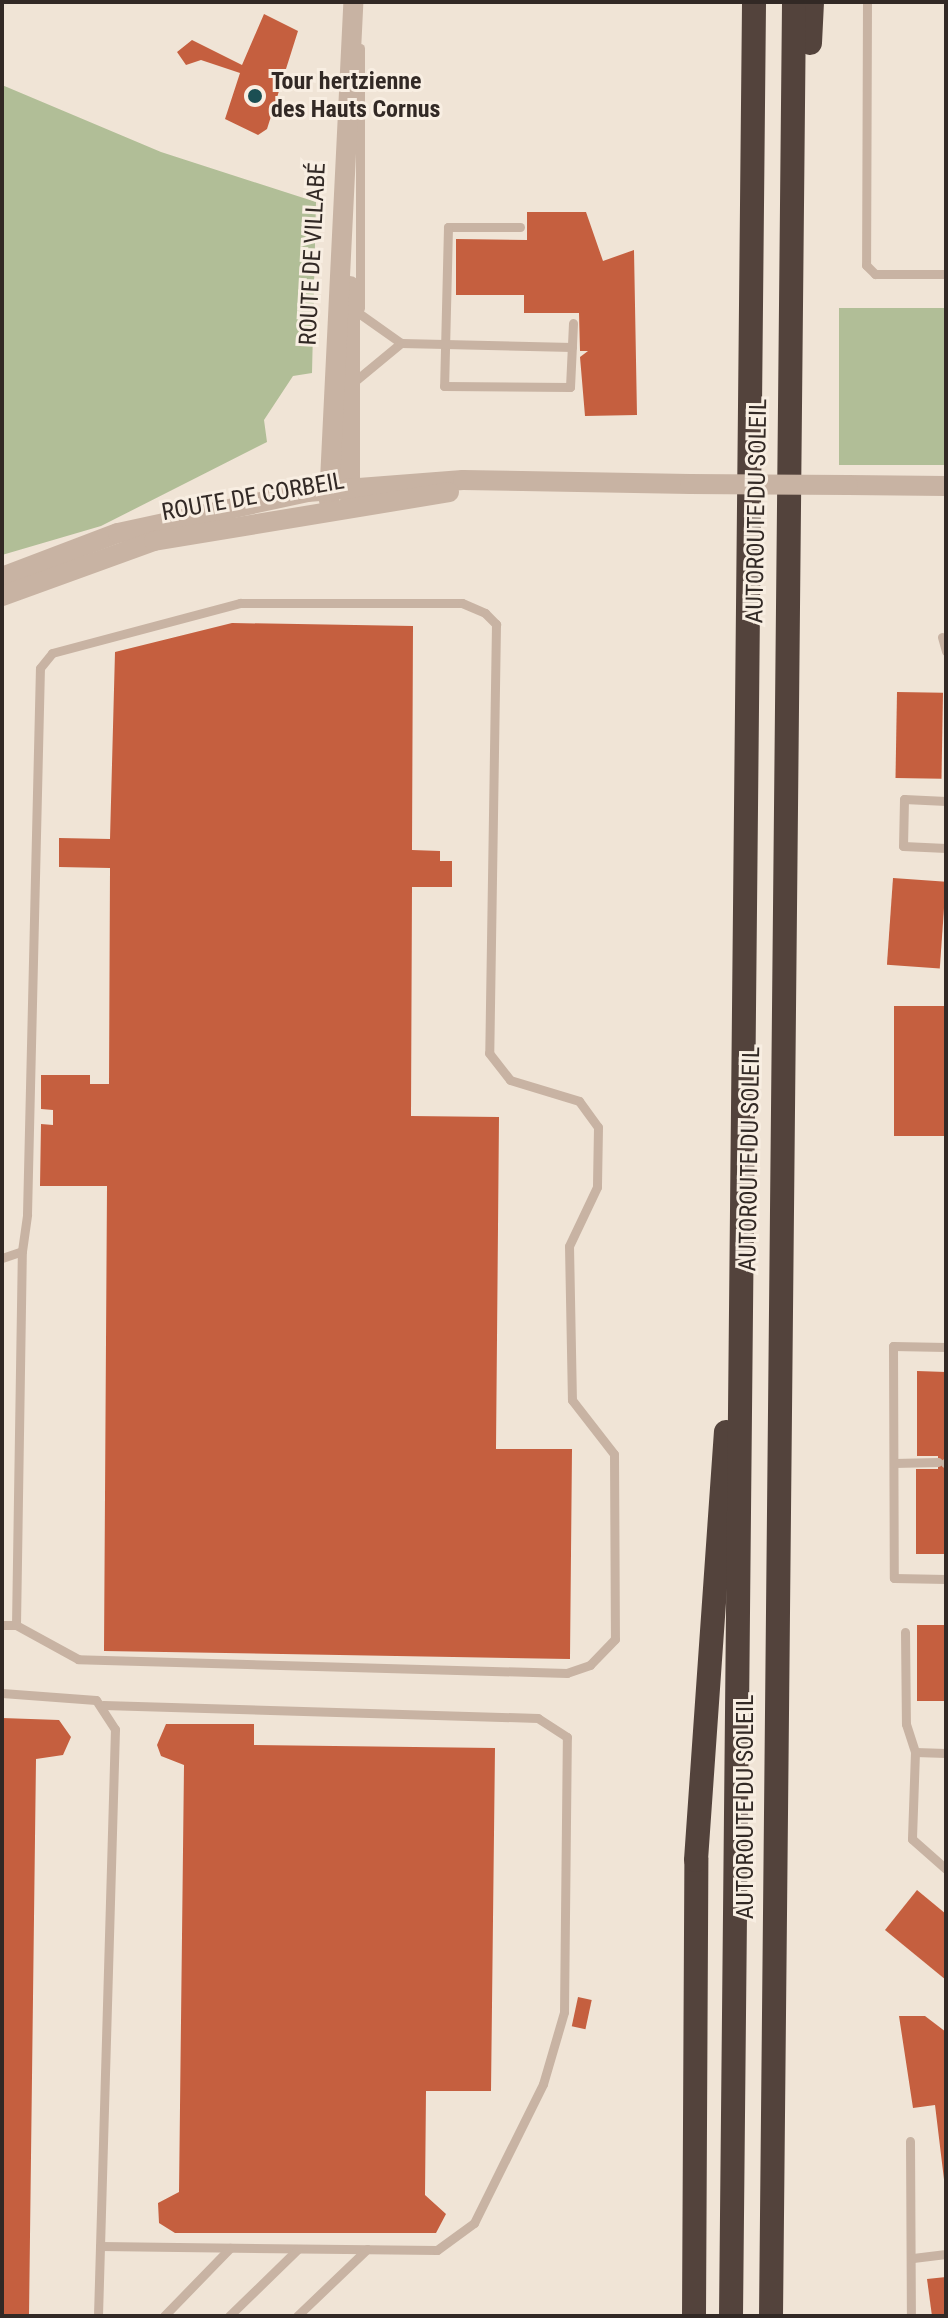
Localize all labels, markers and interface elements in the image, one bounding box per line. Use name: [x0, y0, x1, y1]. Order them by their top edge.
place label: Tour hertzienne des Hauts Cornus: [271, 68, 441, 124]
marker: Tour hertzienne des Hauts Cornus: [246, 87, 264, 105]
street label: ROUTE DE VILLABÉ: [294, 162, 332, 346]
street label: AUTOROUTE DU SOLEIL: [741, 398, 773, 624]
street label: ROUTE DE CORBEIL: [159, 467, 347, 527]
street label: AUTOROUTE DU SOLEIL: [734, 1046, 766, 1272]
street label: AUTOROUTE DU SOLEIL: [732, 1695, 760, 1919]

